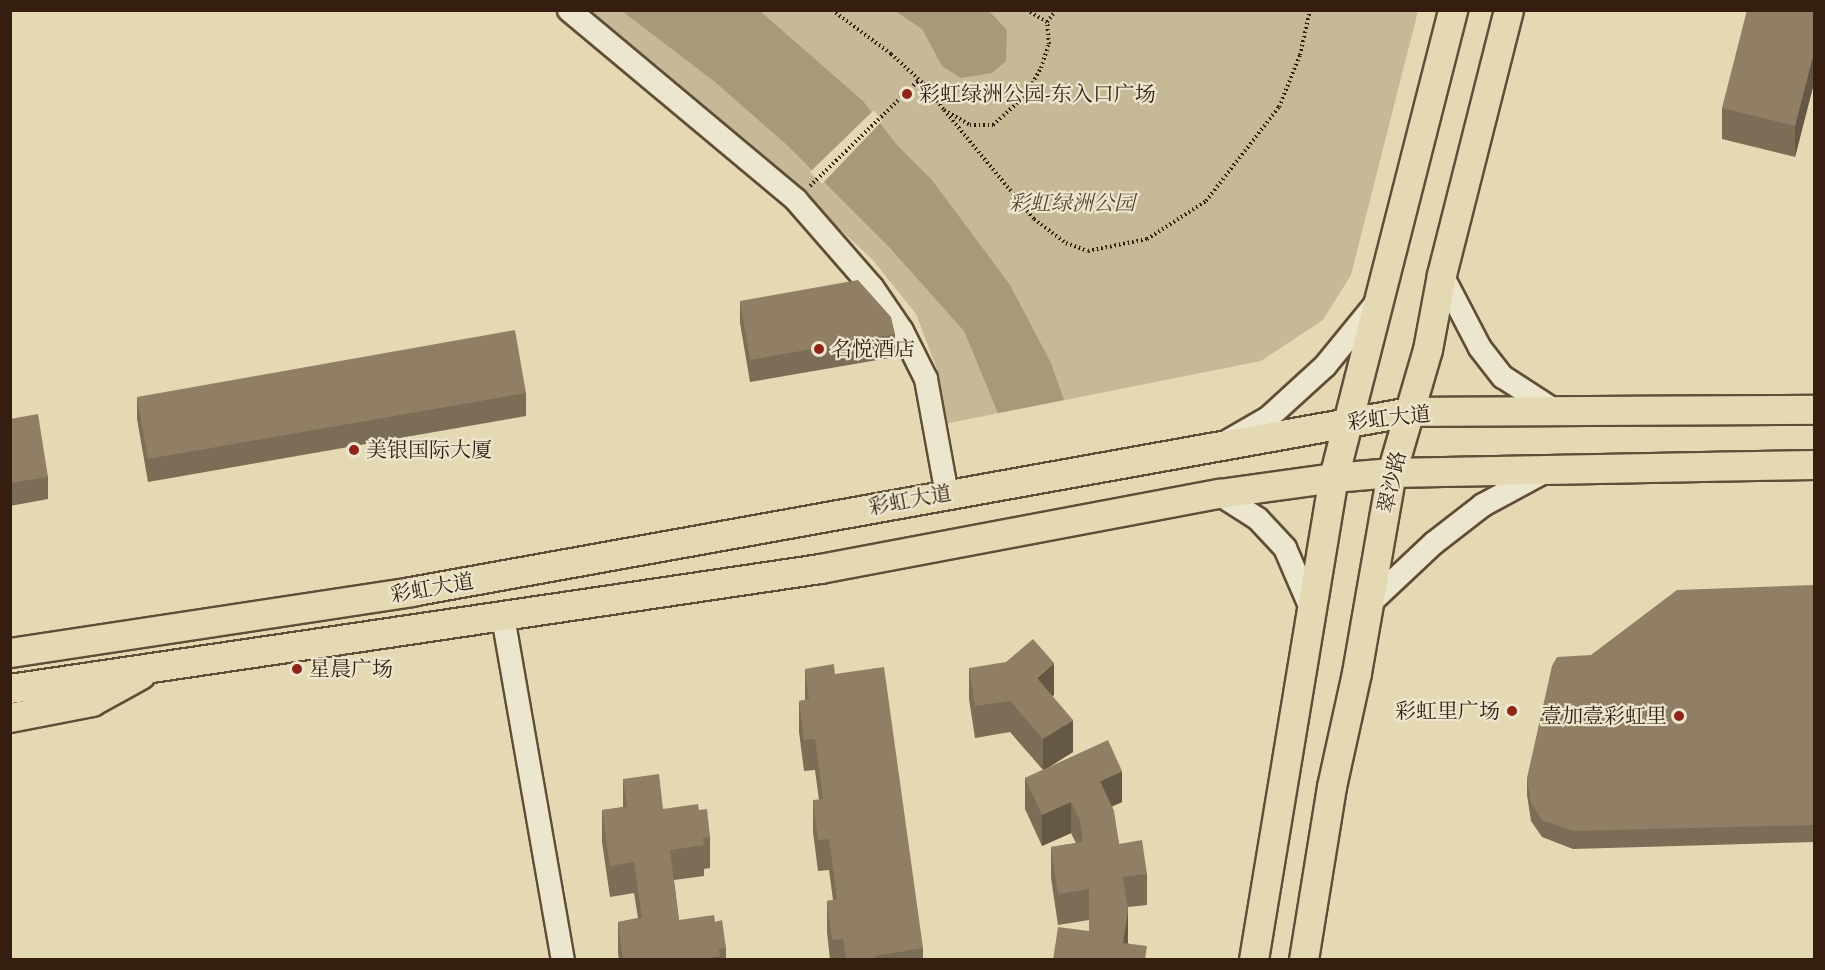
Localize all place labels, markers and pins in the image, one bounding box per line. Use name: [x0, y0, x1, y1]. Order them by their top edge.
place label: 彩虹绿洲公园-东入口广场: [919, 81, 1156, 107]
marker: 彩虹绿洲公园-东入口广场: [900, 87, 914, 101]
place label: 名悦酒店: [831, 336, 915, 362]
marker: 名悦酒店: [812, 342, 826, 356]
place label: 美银国际大厦: [366, 437, 492, 463]
marker: 美银国际大厦: [347, 443, 361, 457]
place label: 星晨广场: [309, 656, 393, 682]
marker: 星晨广场: [290, 662, 304, 676]
place label: 彩虹里广场: [1395, 698, 1500, 724]
place label: 壹加壹彩虹里: [1541, 703, 1667, 729]
marker: 彩虹里广场: [1505, 704, 1519, 718]
marker: 壹加壹彩虹里: [1672, 709, 1686, 723]

